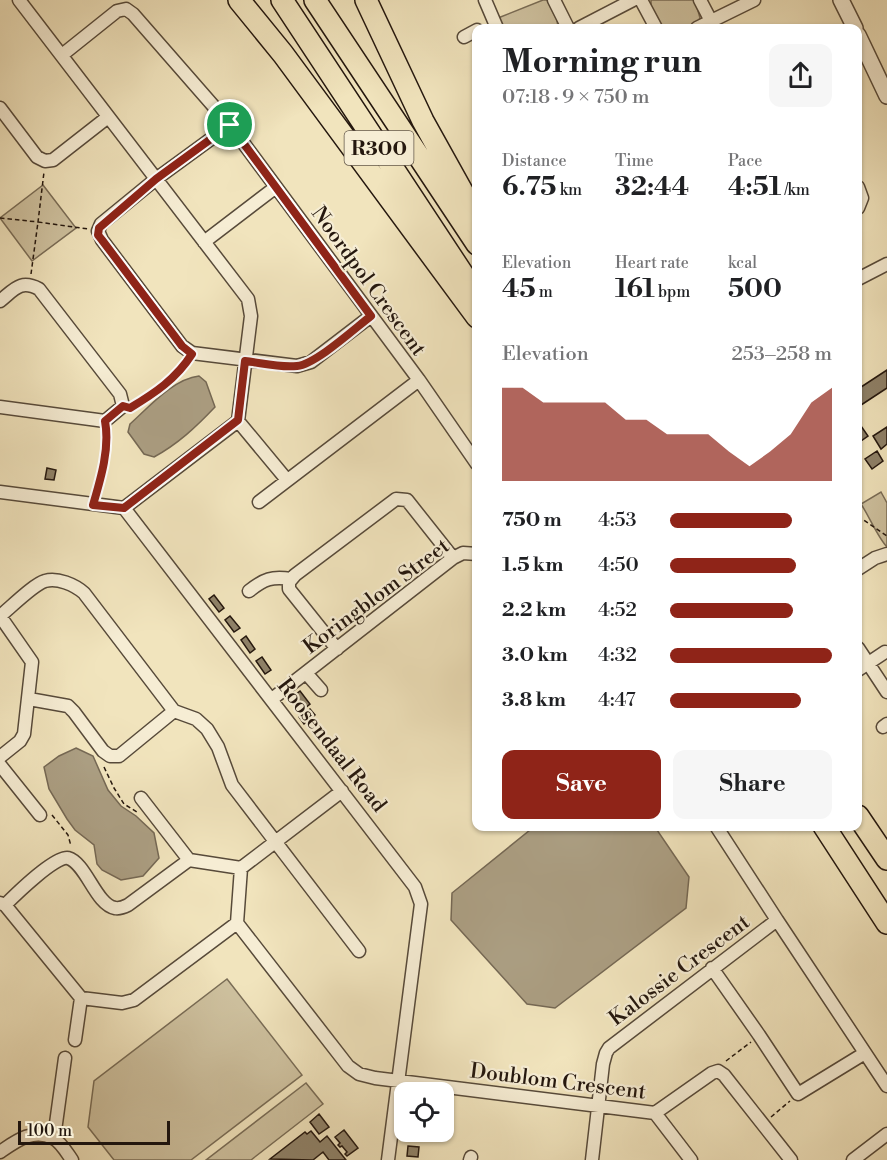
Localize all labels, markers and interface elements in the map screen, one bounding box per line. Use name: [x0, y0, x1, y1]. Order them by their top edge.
text: Morning run: [502, 42, 702, 83]
button: share: [769, 44, 832, 107]
text: 07:18 · 9 × 750 m: [502, 85, 649, 110]
pin: [204, 99, 255, 150]
icon: arrive: [213, 108, 246, 141]
road number: R300: [344, 131, 413, 165]
text: Distance: [502, 151, 567, 171]
text: Time: [615, 151, 654, 171]
text: Pace: [728, 151, 762, 171]
text: 6.75: [502, 171, 556, 203]
text: 32:44: [615, 171, 689, 203]
text: 4:51: [728, 171, 781, 203]
text: km: [556, 180, 582, 200]
text: /km: [781, 180, 810, 200]
street label: Noordpol Crescent: [305, 202, 432, 362]
text: Elevation: [502, 253, 571, 273]
text: Heart rate: [615, 253, 689, 273]
text: kcal: [728, 253, 757, 273]
text: 45: [502, 273, 536, 305]
text: 161: [615, 273, 655, 305]
text: 500: [728, 273, 782, 305]
text: m: [536, 282, 553, 302]
text: bpm: [655, 282, 690, 302]
text: Elevation: [502, 342, 589, 367]
text: 253–258 m: [731, 342, 832, 367]
text: 750 m: [502, 508, 562, 533]
text: 4:53: [598, 508, 636, 533]
street label: Koringblom Street: [298, 533, 455, 660]
text: 1.5 km: [502, 553, 563, 578]
text: 4:50: [598, 553, 639, 578]
text: 2.2 km: [502, 598, 566, 623]
text: 4:52: [598, 598, 637, 623]
text: 3.0 km: [502, 643, 568, 668]
text: 4:32: [598, 643, 637, 668]
street label: Roosendaal Road: [271, 674, 392, 818]
text: 3.8 km: [502, 688, 566, 713]
text: 4:47: [598, 688, 636, 713]
button: Save: [502, 750, 661, 819]
button: Share: [673, 750, 832, 819]
street label: Kalossie Crescent: [604, 909, 755, 1032]
street label: Doublom Crescent: [468, 1058, 648, 1106]
map controls: [394, 1082, 454, 1142]
button: locate: [394, 1082, 454, 1142]
scale bar: [18, 1118, 170, 1146]
text: 100 m: [27, 1121, 72, 1141]

